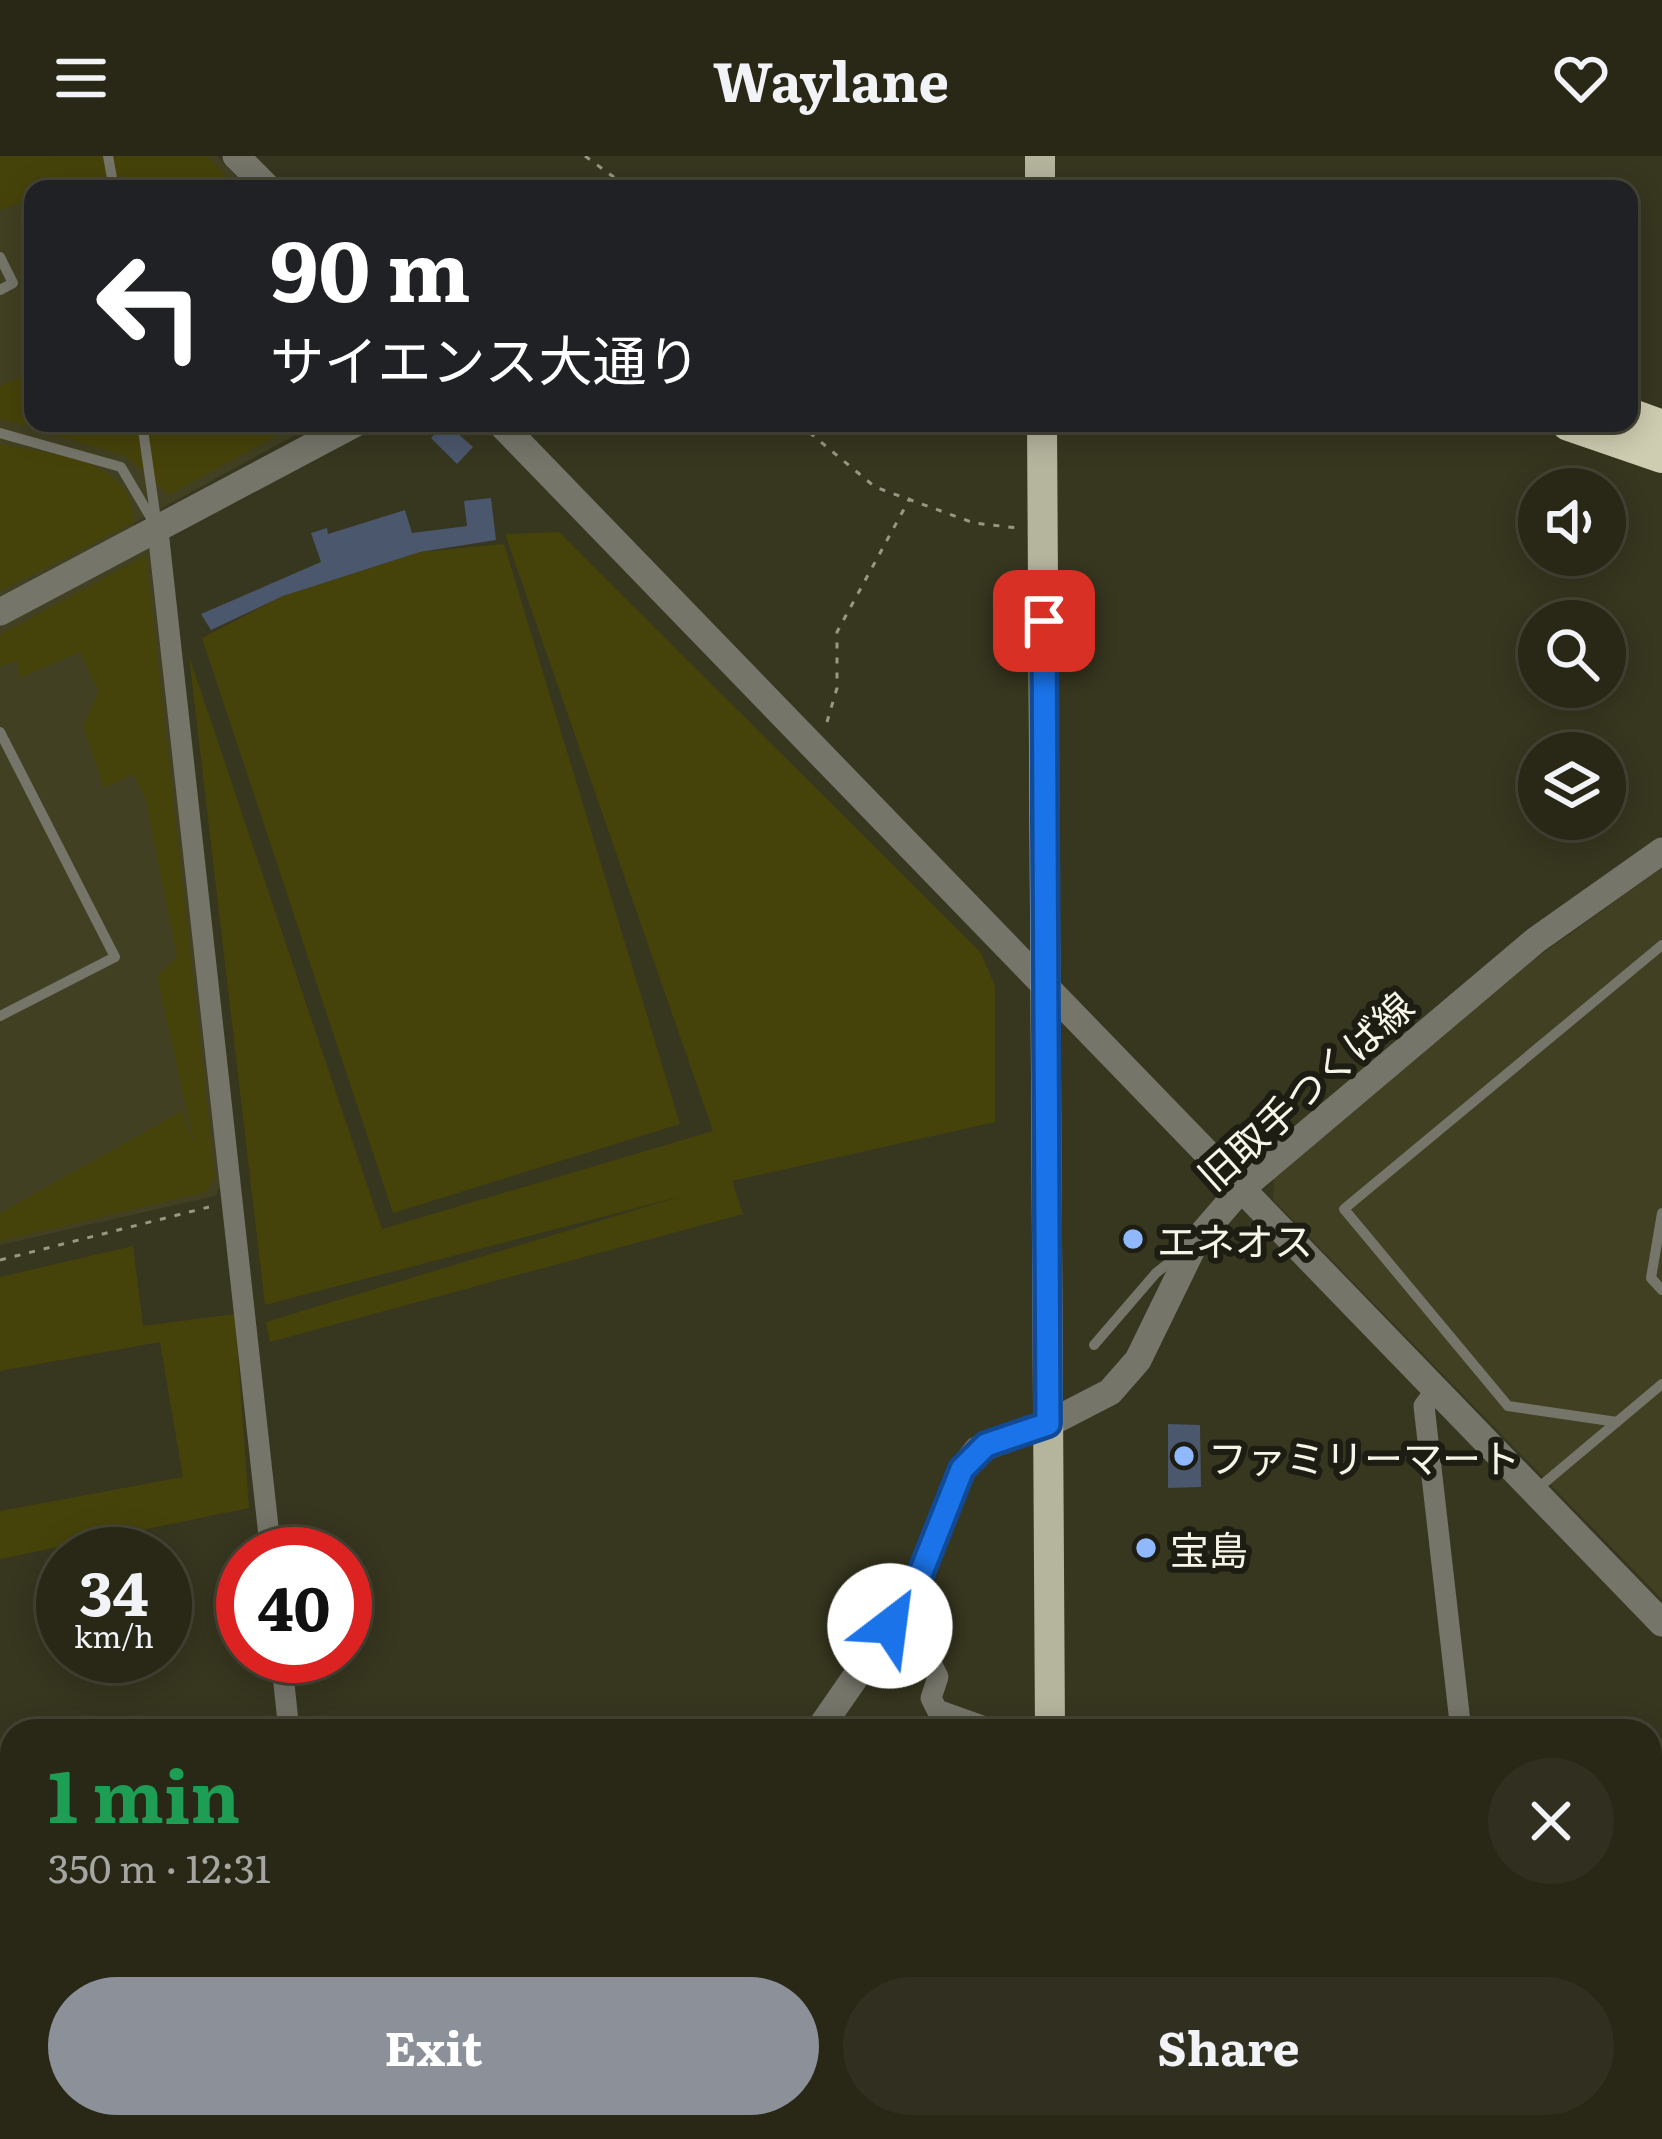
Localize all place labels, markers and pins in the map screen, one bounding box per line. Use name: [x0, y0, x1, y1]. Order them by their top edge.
pin: [993, 570, 1095, 672]
place label: エネオス: [1157, 1210, 1313, 1268]
marker: エネオス: [1120, 1226, 1146, 1252]
place label: ファミリーマート: [1208, 1427, 1520, 1485]
marker: ファミリーマート: [1171, 1443, 1197, 1469]
place label: 宝島: [1170, 1519, 1248, 1577]
marker: 宝島: [1133, 1535, 1159, 1561]

